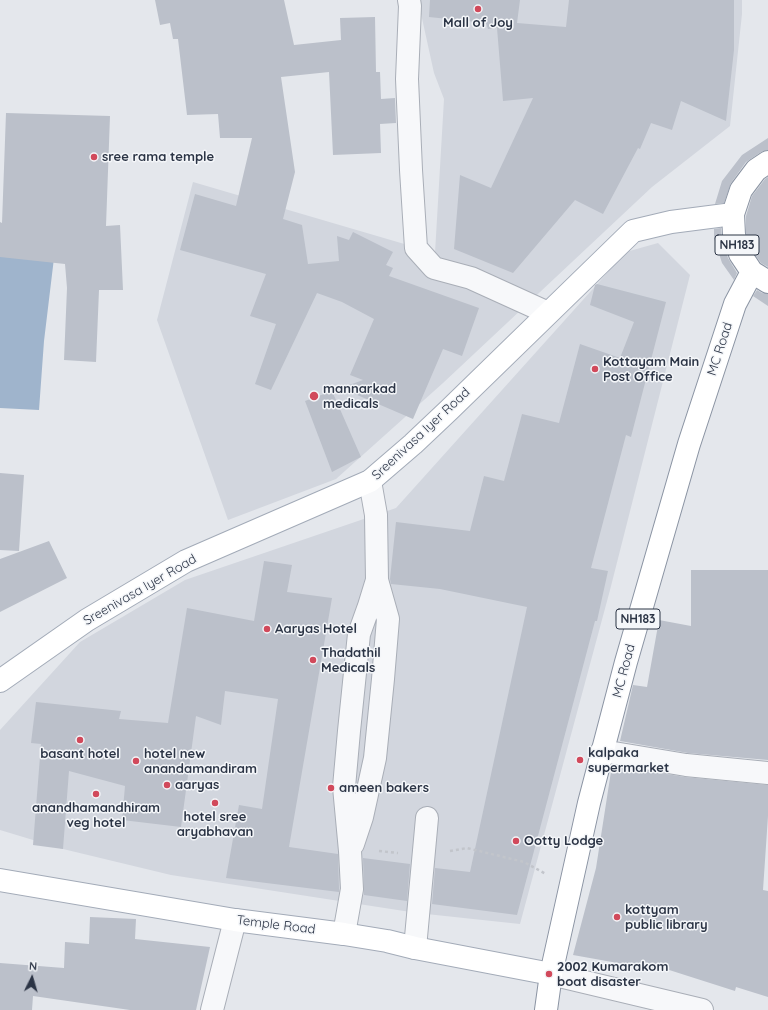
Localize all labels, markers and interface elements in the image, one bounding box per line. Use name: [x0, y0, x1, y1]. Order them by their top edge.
marker: Mall of Joy: [473, 4, 483, 14]
place label: Mall of Joy: [443, 15, 513, 31]
place label: sree rama temple: [102, 149, 214, 165]
marker: sree rama temple: [89, 152, 99, 162]
road number: NH183: [715, 235, 759, 255]
street label: MC Road: [704, 320, 736, 378]
place label: Kottayam Main Post Office: [603, 354, 699, 385]
marker: Kottayam Main Post Office: [590, 364, 600, 374]
place label: mannarkad medicals: [323, 381, 396, 412]
street label: Sreenivasa Iyer Road: [369, 385, 473, 483]
marker: mannarkad medicals: [308, 390, 320, 402]
street label: Sreenivasa Iyer Road: [81, 551, 199, 629]
road number: NH183: [616, 609, 660, 629]
place label: Aaryas Hotel: [275, 621, 357, 637]
marker: Aaryas Hotel: [262, 624, 272, 634]
street label: MC Road: [609, 642, 639, 700]
place label: Thadathil Medicals: [321, 645, 381, 676]
marker: Thadathil Medicals: [308, 655, 318, 665]
marker: basant hotel: [75, 735, 85, 745]
place label: kalpaka supermarket: [588, 745, 669, 776]
place label: basant hotel: [40, 746, 120, 762]
place label: hotel new anandamandiram: [144, 746, 257, 777]
marker: kalpaka supermarket: [575, 755, 585, 765]
marker: hotel new anandamandiram: [131, 756, 141, 766]
place label: aaryas: [175, 777, 219, 793]
marker: aaryas: [162, 780, 172, 790]
place label: ameen bakers: [339, 780, 429, 796]
marker: ameen bakers: [326, 783, 336, 793]
marker: anandhamandhiram veg hotel: [91, 789, 101, 799]
marker: hotel sree aryabhavan: [210, 798, 220, 808]
place label: anandhamandhiram veg hotel: [32, 800, 160, 831]
place label: hotel sree aryabhavan: [177, 809, 253, 840]
place label: Ootty Lodge: [524, 833, 603, 849]
marker: Ootty Lodge: [511, 836, 521, 846]
place label: kottyam public library: [625, 902, 708, 933]
street label: Temple Road: [236, 912, 316, 938]
marker: kottyam public library: [612, 912, 622, 922]
north arrow: [12, 958, 52, 998]
text: N: [28, 959, 38, 973]
place label: 2002 Kumarakom boat disaster: [557, 959, 668, 990]
marker: 2002 Kumarakom boat disaster: [544, 969, 554, 979]

